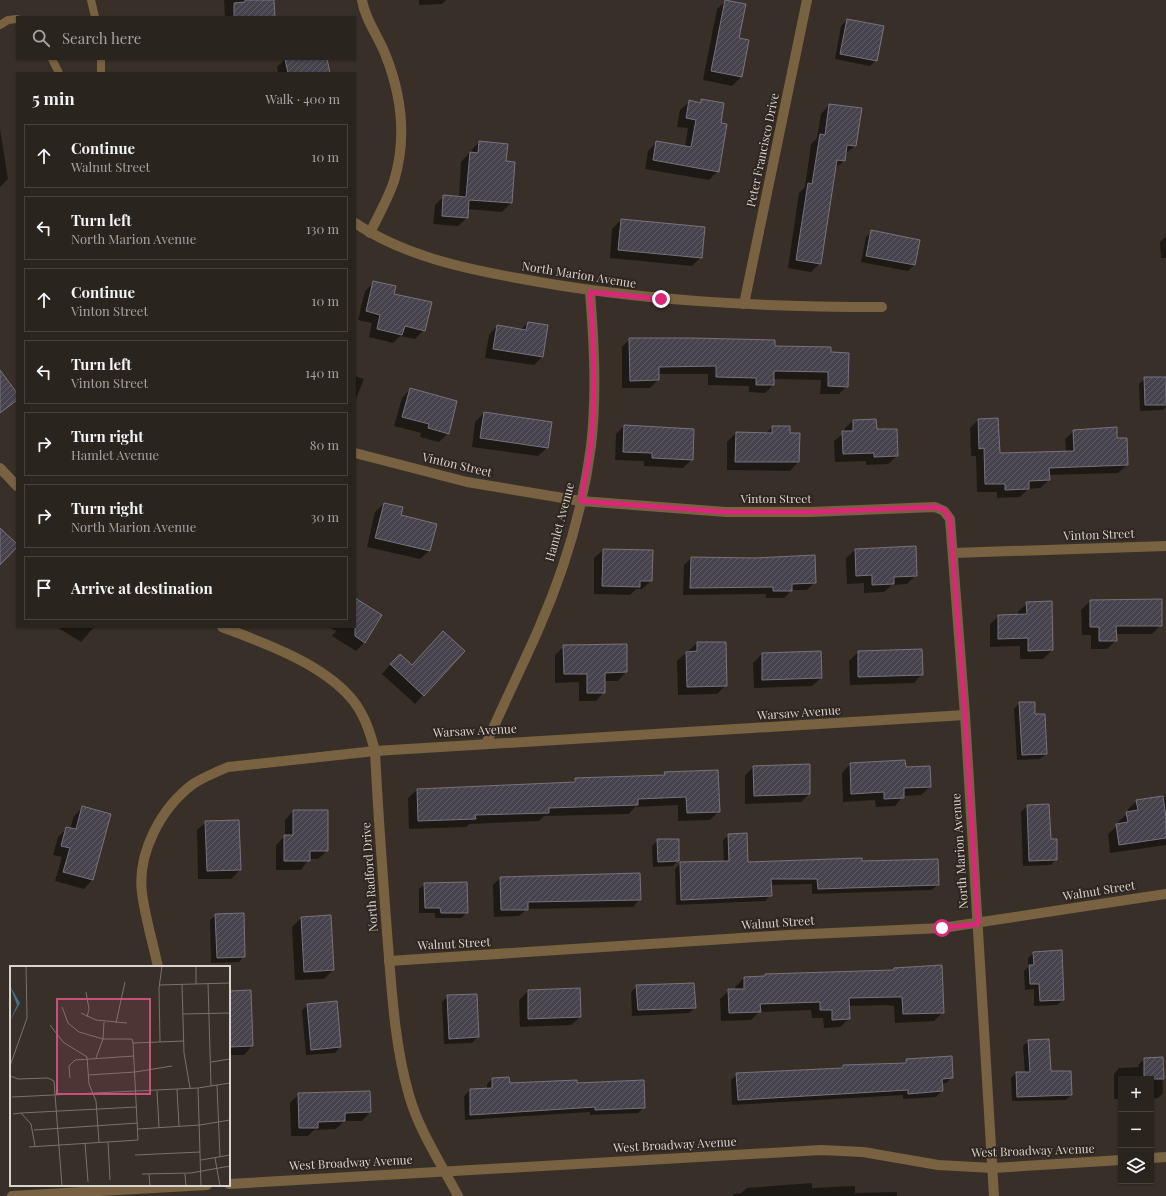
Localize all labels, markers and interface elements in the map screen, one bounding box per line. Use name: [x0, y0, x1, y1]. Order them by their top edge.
search box: [16, 16, 356, 60]
icon: search: [30, 27, 52, 49]
text: Search here: [62, 28, 141, 48]
text: 5 min: [32, 87, 75, 109]
text: Walk · 400 m: [265, 90, 340, 107]
street label: Peter Francisco Drive: [742, 91, 782, 208]
text: Continue: [71, 138, 135, 158]
icon: ahead: [33, 145, 55, 167]
text: 10 m: [312, 148, 339, 165]
text: Walnut Street: [71, 158, 150, 175]
text: Turn left: [71, 210, 132, 230]
icon: left: [33, 217, 55, 239]
text: 130 m: [306, 220, 339, 237]
text: North Marion Avenue: [71, 230, 196, 247]
street label: North Marion Avenue: [521, 257, 638, 291]
text: Continue: [71, 282, 135, 302]
icon: ahead: [33, 289, 55, 311]
route end: [652, 290, 670, 308]
text: 10 m: [312, 292, 339, 309]
text: Vinton Street: [71, 302, 148, 319]
text: Turn left: [71, 354, 132, 374]
icon: left: [33, 361, 55, 383]
text: 140 m: [305, 364, 339, 381]
text: Vinton Street: [71, 374, 148, 391]
text: Turn right: [71, 426, 144, 446]
icon: right: [33, 433, 55, 455]
text: 80 m: [310, 436, 339, 453]
text: Hamlet Avenue: [71, 446, 159, 463]
street label: Vinton Street: [420, 448, 494, 480]
street label: Hamlet Avenue: [541, 480, 577, 563]
street label: Vinton Street: [739, 490, 812, 506]
text: Turn right: [71, 498, 144, 518]
icon: right: [33, 505, 55, 527]
text: 30 m: [311, 508, 339, 525]
text: North Marion Avenue: [71, 518, 196, 535]
street label: Vinton Street: [1062, 525, 1136, 543]
icon: arrive: [33, 577, 55, 599]
text: Arrive at destination: [71, 578, 213, 598]
street label: Warsaw Avenue: [755, 701, 841, 723]
street label: Warsaw Avenue: [432, 720, 517, 740]
street label: North Marion Avenue: [947, 793, 971, 909]
street label: North Radford Drive: [357, 822, 381, 932]
street label: Walnut Street: [1061, 876, 1137, 904]
street label: Walnut Street: [740, 911, 816, 933]
route start: [933, 919, 951, 937]
street label: Walnut Street: [416, 933, 492, 953]
inset map: [10, 966, 230, 1186]
map controls: [1118, 1076, 1154, 1184]
button: +: [1118, 1076, 1154, 1112]
button: −: [1118, 1112, 1154, 1148]
street label: West Broadway Avenue: [612, 1133, 737, 1155]
street label: West Broadway Avenue: [970, 1140, 1095, 1160]
button: layers: [1118, 1148, 1154, 1184]
street label: West Broadway Avenue: [288, 1151, 413, 1173]

